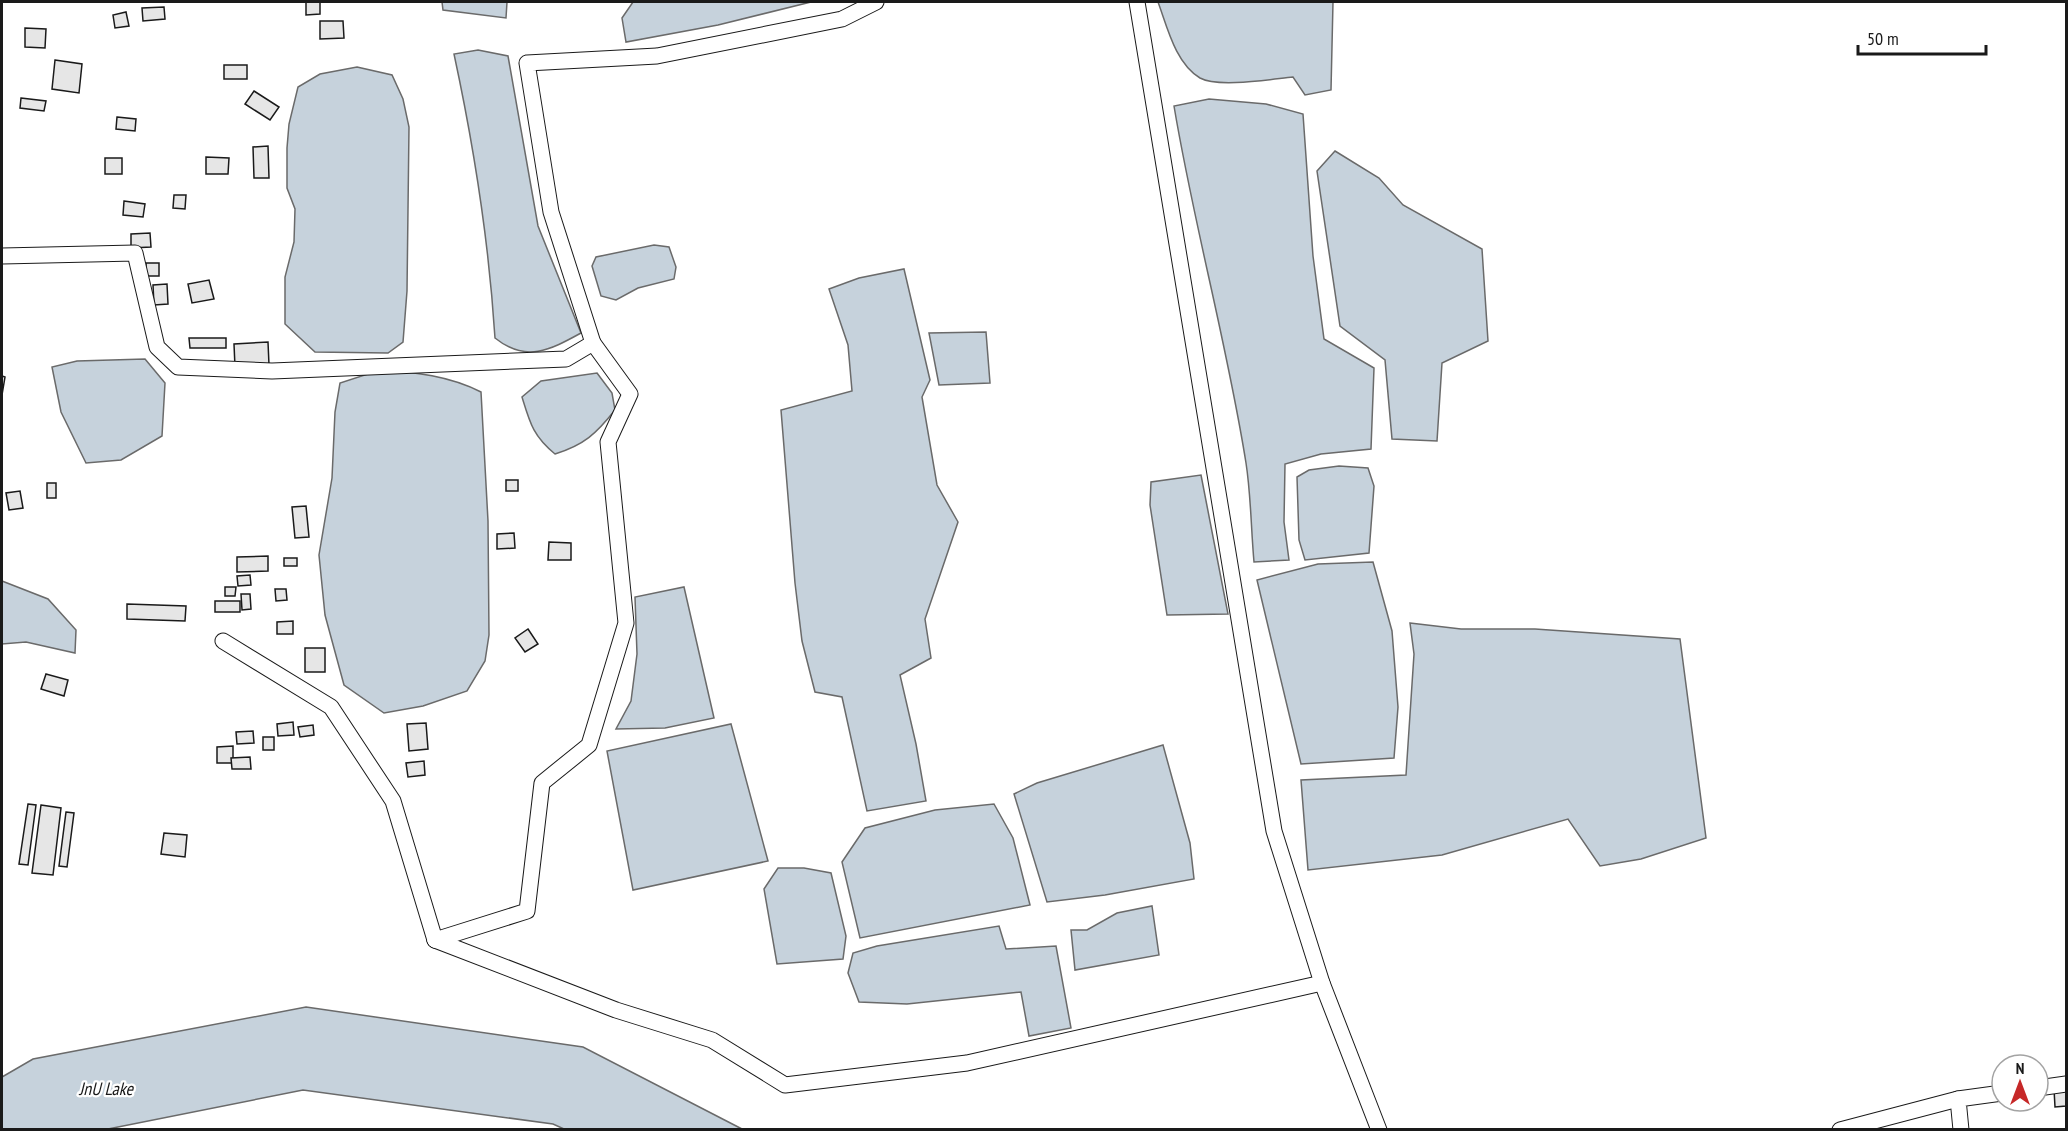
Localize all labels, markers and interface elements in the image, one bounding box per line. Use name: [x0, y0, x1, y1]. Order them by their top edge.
scale bar: [1858, 18, 1986, 56]
text: 50 m: [1867, 27, 1899, 50]
north arrow: [1990, 1053, 2050, 1113]
text: N: [2016, 1058, 2024, 1078]
water label: JnU Lake: [78, 1077, 135, 1100]

